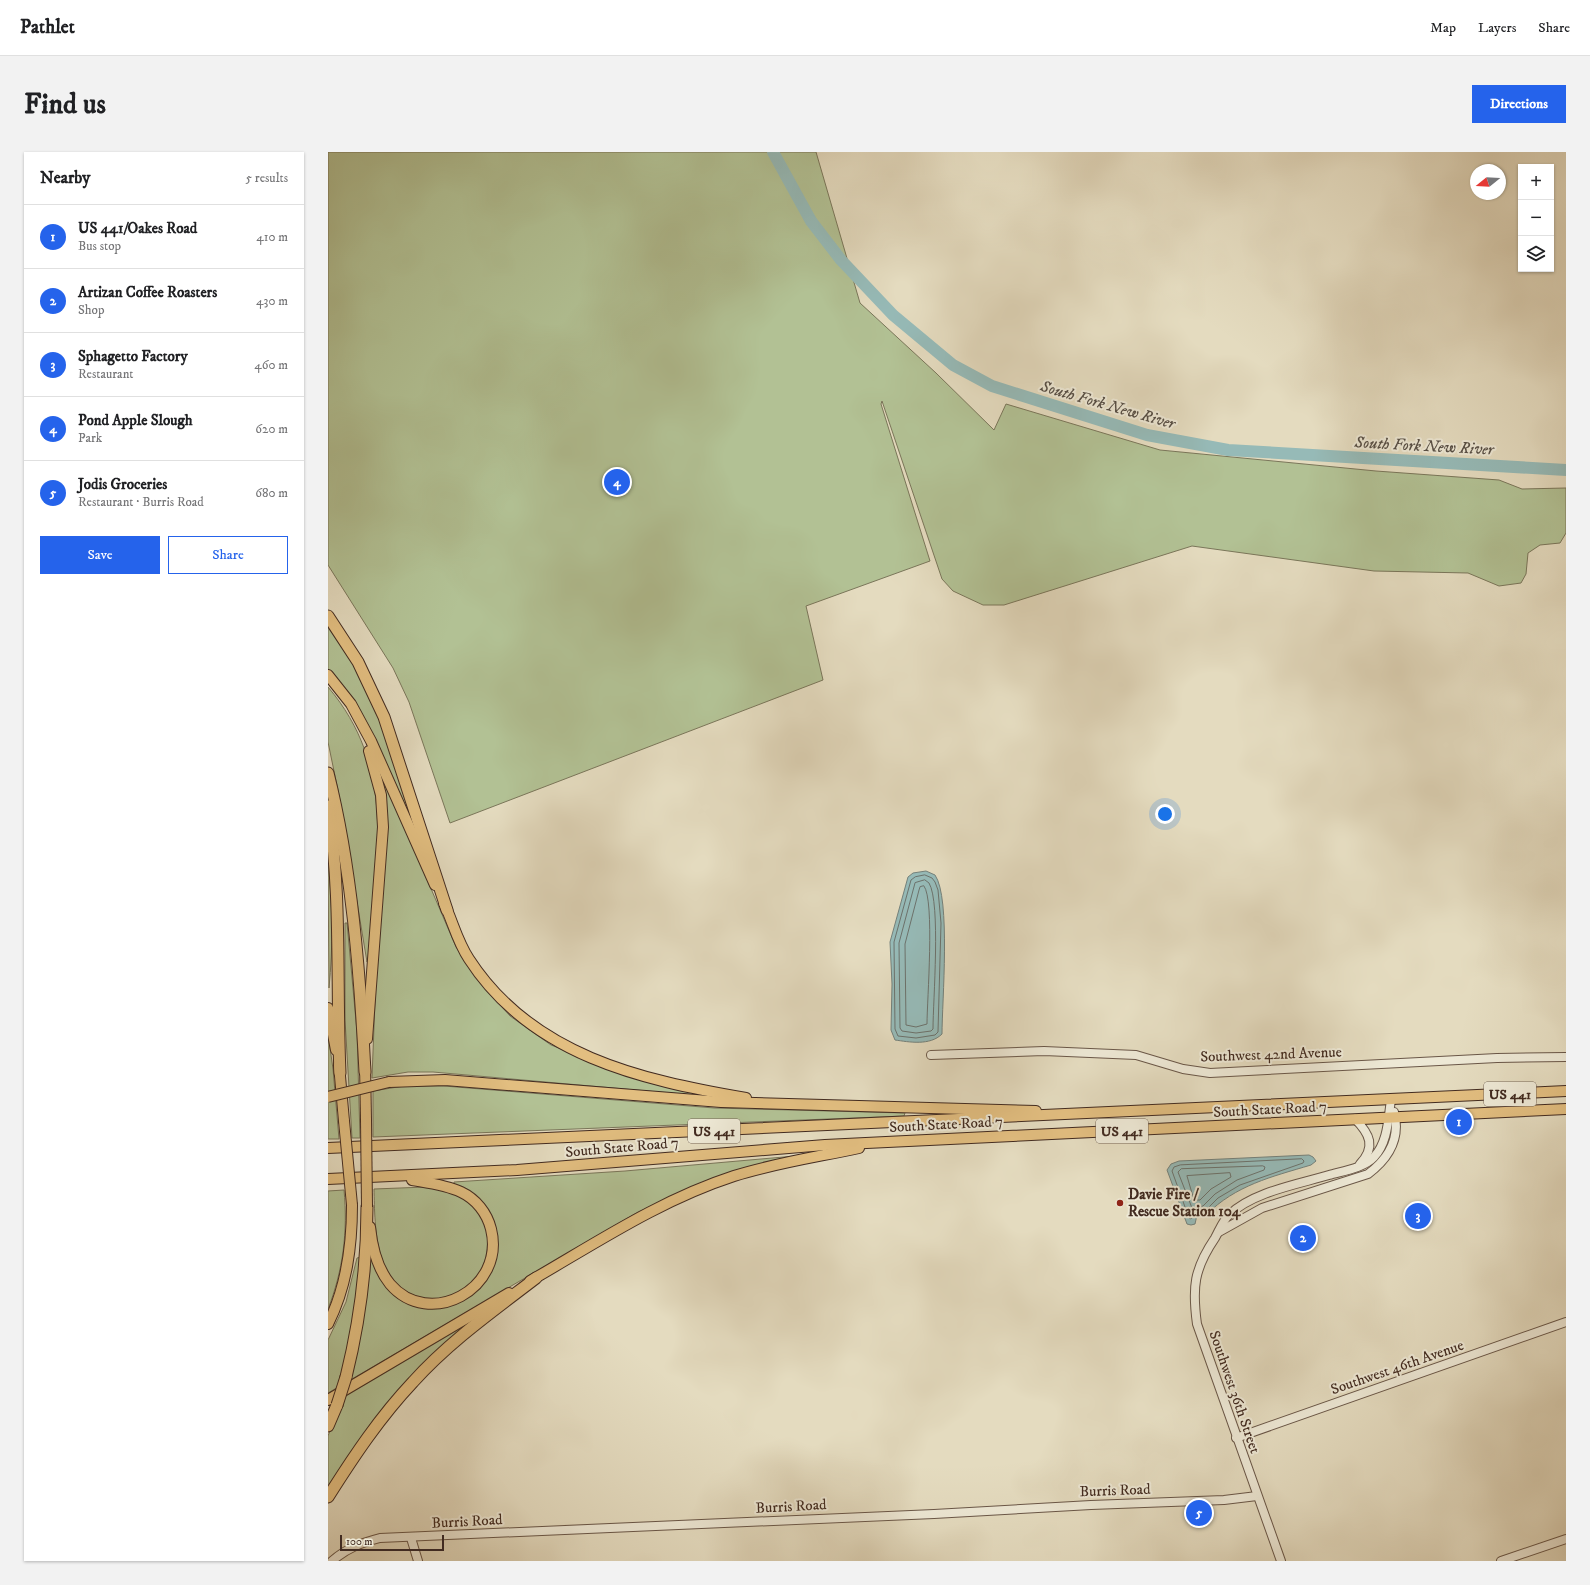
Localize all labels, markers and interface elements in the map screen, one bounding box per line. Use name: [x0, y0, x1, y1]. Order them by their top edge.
text: Pathlet: [20, 16, 75, 39]
text: Map: [1430, 19, 1456, 37]
text: Layers: [1478, 19, 1516, 37]
text: Share: [1538, 19, 1570, 37]
button: Directions: [1472, 85, 1566, 123]
text: Find us: [24, 87, 106, 122]
north arrow: [1470, 164, 1506, 200]
map controls: [1518, 164, 1554, 272]
button: +: [1518, 164, 1554, 200]
text: Nearby: [40, 167, 90, 189]
text: 5 results: [246, 170, 288, 186]
button: −: [1518, 200, 1554, 236]
text: US 441/Oakes Road: [78, 219, 197, 238]
text: 1: [51, 229, 55, 245]
text: 410 m: [256, 229, 288, 245]
button: layers: [1518, 236, 1554, 272]
text: Bus stop: [78, 238, 121, 254]
text: Artizan Coffee Roasters: [78, 283, 217, 302]
text: 2: [50, 293, 56, 309]
text: 430 m: [256, 293, 288, 309]
text: Shop: [78, 302, 104, 318]
text: Sphagetto Factory: [78, 347, 188, 366]
text: 3: [51, 357, 55, 373]
text: 460 m: [254, 357, 288, 373]
text: Restaurant: [78, 366, 134, 382]
water label: South Fork New River: [1037, 376, 1179, 434]
text: Pond Apple Slough: [78, 411, 193, 430]
text: 4: [49, 421, 57, 437]
text: 620 m: [255, 421, 288, 437]
text: Park: [78, 430, 102, 446]
water label: South Fork New River: [1353, 432, 1495, 460]
pin: 4: [604, 467, 630, 497]
text: Jodis Groceries: [78, 475, 167, 494]
text: 5: [50, 485, 56, 501]
text: 680 m: [255, 485, 288, 501]
text: Restaurant · Burris Road: [78, 494, 204, 510]
button: Save: [40, 536, 160, 574]
button: Share: [168, 536, 288, 574]
your location: [1155, 804, 1175, 824]
street label: Southwest 42nd Avenue: [1200, 1043, 1342, 1066]
road number: US 441: [1484, 1082, 1536, 1106]
street label: South State Road 7: [1213, 1097, 1327, 1122]
pin: 1: [1446, 1107, 1472, 1137]
street label: South State Road 7: [889, 1112, 1003, 1137]
road number: US 441: [688, 1119, 740, 1143]
road number: US 441: [1096, 1119, 1148, 1143]
street label: South State Road 7: [565, 1133, 680, 1162]
place label: Davie Fire / Rescue Station 104: [1128, 1185, 1242, 1221]
marker: Davie Fire / Rescue Station 104: [1115, 1198, 1125, 1208]
pin: 3: [1405, 1201, 1431, 1231]
pin: 2: [1290, 1223, 1316, 1253]
street label: Southwest 36th Street: [1205, 1328, 1265, 1456]
street label: Southwest 46th Avenue: [1328, 1336, 1466, 1399]
street label: Burris Road: [1079, 1480, 1151, 1501]
street label: Burris Road: [755, 1495, 828, 1518]
pin: 5: [1186, 1498, 1212, 1528]
street label: Burris Road: [431, 1510, 504, 1533]
scale bar: [340, 1533, 444, 1552]
text: 100 m: [346, 1535, 372, 1549]

